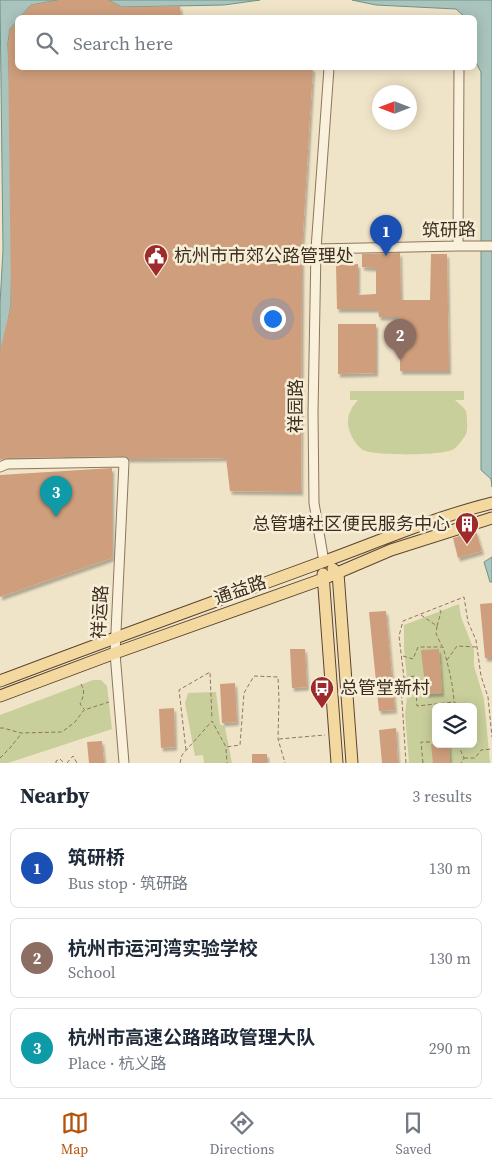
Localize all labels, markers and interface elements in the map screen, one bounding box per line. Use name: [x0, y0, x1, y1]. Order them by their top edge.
search box: [15, 15, 477, 70]
icon: search: [33, 29, 61, 57]
text: Search here: [73, 30, 173, 56]
north arrow: [372, 85, 417, 130]
pin: 1: [370, 215, 402, 256]
street label: 筑研路: [422, 217, 476, 242]
public building icon: 杭州市市郊公路管理处: [143, 243, 169, 277]
place label: 杭州市市郊公路管理处: [174, 243, 354, 268]
your location: [260, 306, 286, 332]
pin: 2: [384, 319, 416, 360]
street label: 祥园路: [283, 379, 308, 433]
pin: 3: [40, 476, 72, 517]
place label: 总管塘社区便民服务中心: [252, 511, 450, 536]
building icon: 总管塘社区便民服务中心: [454, 511, 480, 545]
street label: 通益路: [210, 569, 269, 610]
street label: 祥运路: [86, 584, 113, 640]
bus stop icon: 总管堂新村: [309, 675, 335, 709]
place label: 总管堂新村: [340, 675, 430, 700]
map controls: [432, 703, 477, 748]
button: layers: [432, 703, 477, 748]
text: Nearby: [20, 781, 90, 810]
text: 3 results: [412, 785, 472, 807]
text: 筑研桥: [68, 844, 125, 870]
text: 1: [33, 857, 41, 879]
text: 130 m: [429, 857, 471, 879]
text: Bus stop · 筑研路: [68, 872, 188, 894]
text: 杭州市运河湾实验学校: [68, 935, 258, 961]
text: 2: [33, 947, 41, 969]
text: 130 m: [429, 947, 471, 969]
text: School: [68, 961, 116, 983]
text: 杭州市高速公路路政管理大队: [68, 1024, 315, 1050]
text: 3: [33, 1037, 41, 1059]
text: 290 m: [429, 1037, 471, 1059]
text: Place · 杭义路: [68, 1052, 166, 1074]
tab: Map: [61, 1109, 89, 1159]
tab: Directions: [210, 1109, 274, 1159]
tab: Saved: [396, 1109, 431, 1159]

